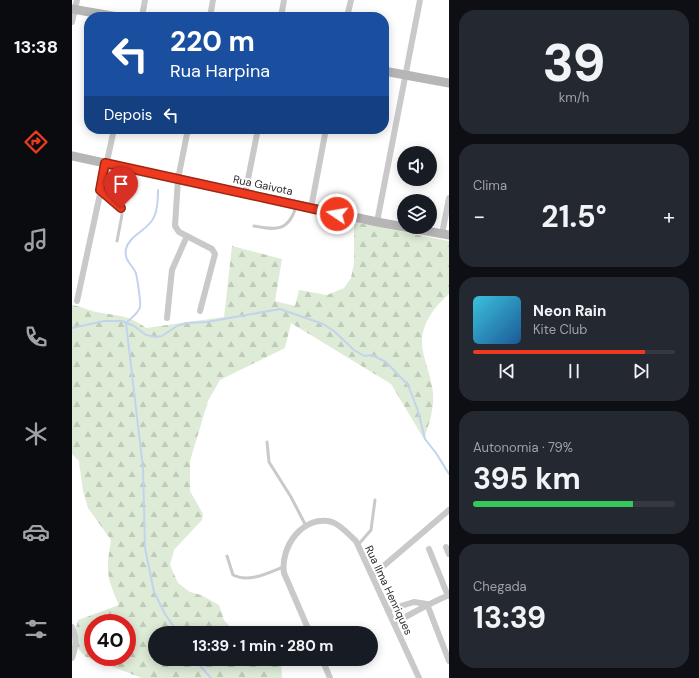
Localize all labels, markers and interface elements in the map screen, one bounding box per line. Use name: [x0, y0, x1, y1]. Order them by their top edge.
text: 220 m: [170, 23, 255, 60]
icon: left: [104, 28, 156, 80]
text: 39: [542, 29, 606, 97]
text: 13:38: [14, 35, 58, 59]
text: Rua Harpina: [170, 59, 270, 83]
text: km/h: [559, 89, 589, 106]
icon: left: [160, 104, 182, 126]
text: Depois: [104, 105, 152, 125]
icon: directions: [22, 128, 50, 156]
map controls: [397, 146, 437, 234]
button: sound: [397, 146, 437, 186]
pin: [104, 167, 138, 208]
street label: Rua Gaivota: [232, 172, 294, 198]
icon: arrive: [110, 173, 132, 195]
text: Clima: [473, 177, 507, 194]
position arrow: [316, 193, 358, 235]
button: layers: [397, 194, 437, 234]
text: 21.5°: [541, 197, 607, 236]
text: −: [473, 202, 485, 231]
text: +: [663, 202, 675, 231]
icon: music: [22, 226, 50, 254]
text: Neon Rain: [533, 301, 606, 321]
text: Kite Club: [533, 321, 587, 338]
icon: phone: [22, 323, 50, 351]
icon: previous: [496, 360, 518, 382]
icon: pause: [563, 360, 585, 382]
icon: next: [630, 360, 652, 382]
icon: climate: [22, 420, 50, 448]
text: Autonomia · 79%: [473, 439, 573, 456]
text: 395 km: [473, 459, 581, 498]
icon: car: [22, 518, 50, 546]
street label: Rua Ilma Henriques: [362, 543, 416, 637]
text: Chegada: [473, 578, 527, 595]
text: 13:39: [473, 598, 546, 637]
speed limit sign: 40: [84, 614, 136, 666]
icon: filters: [22, 615, 50, 643]
text: 13:39 · 1 min · 280 m: [193, 636, 333, 656]

